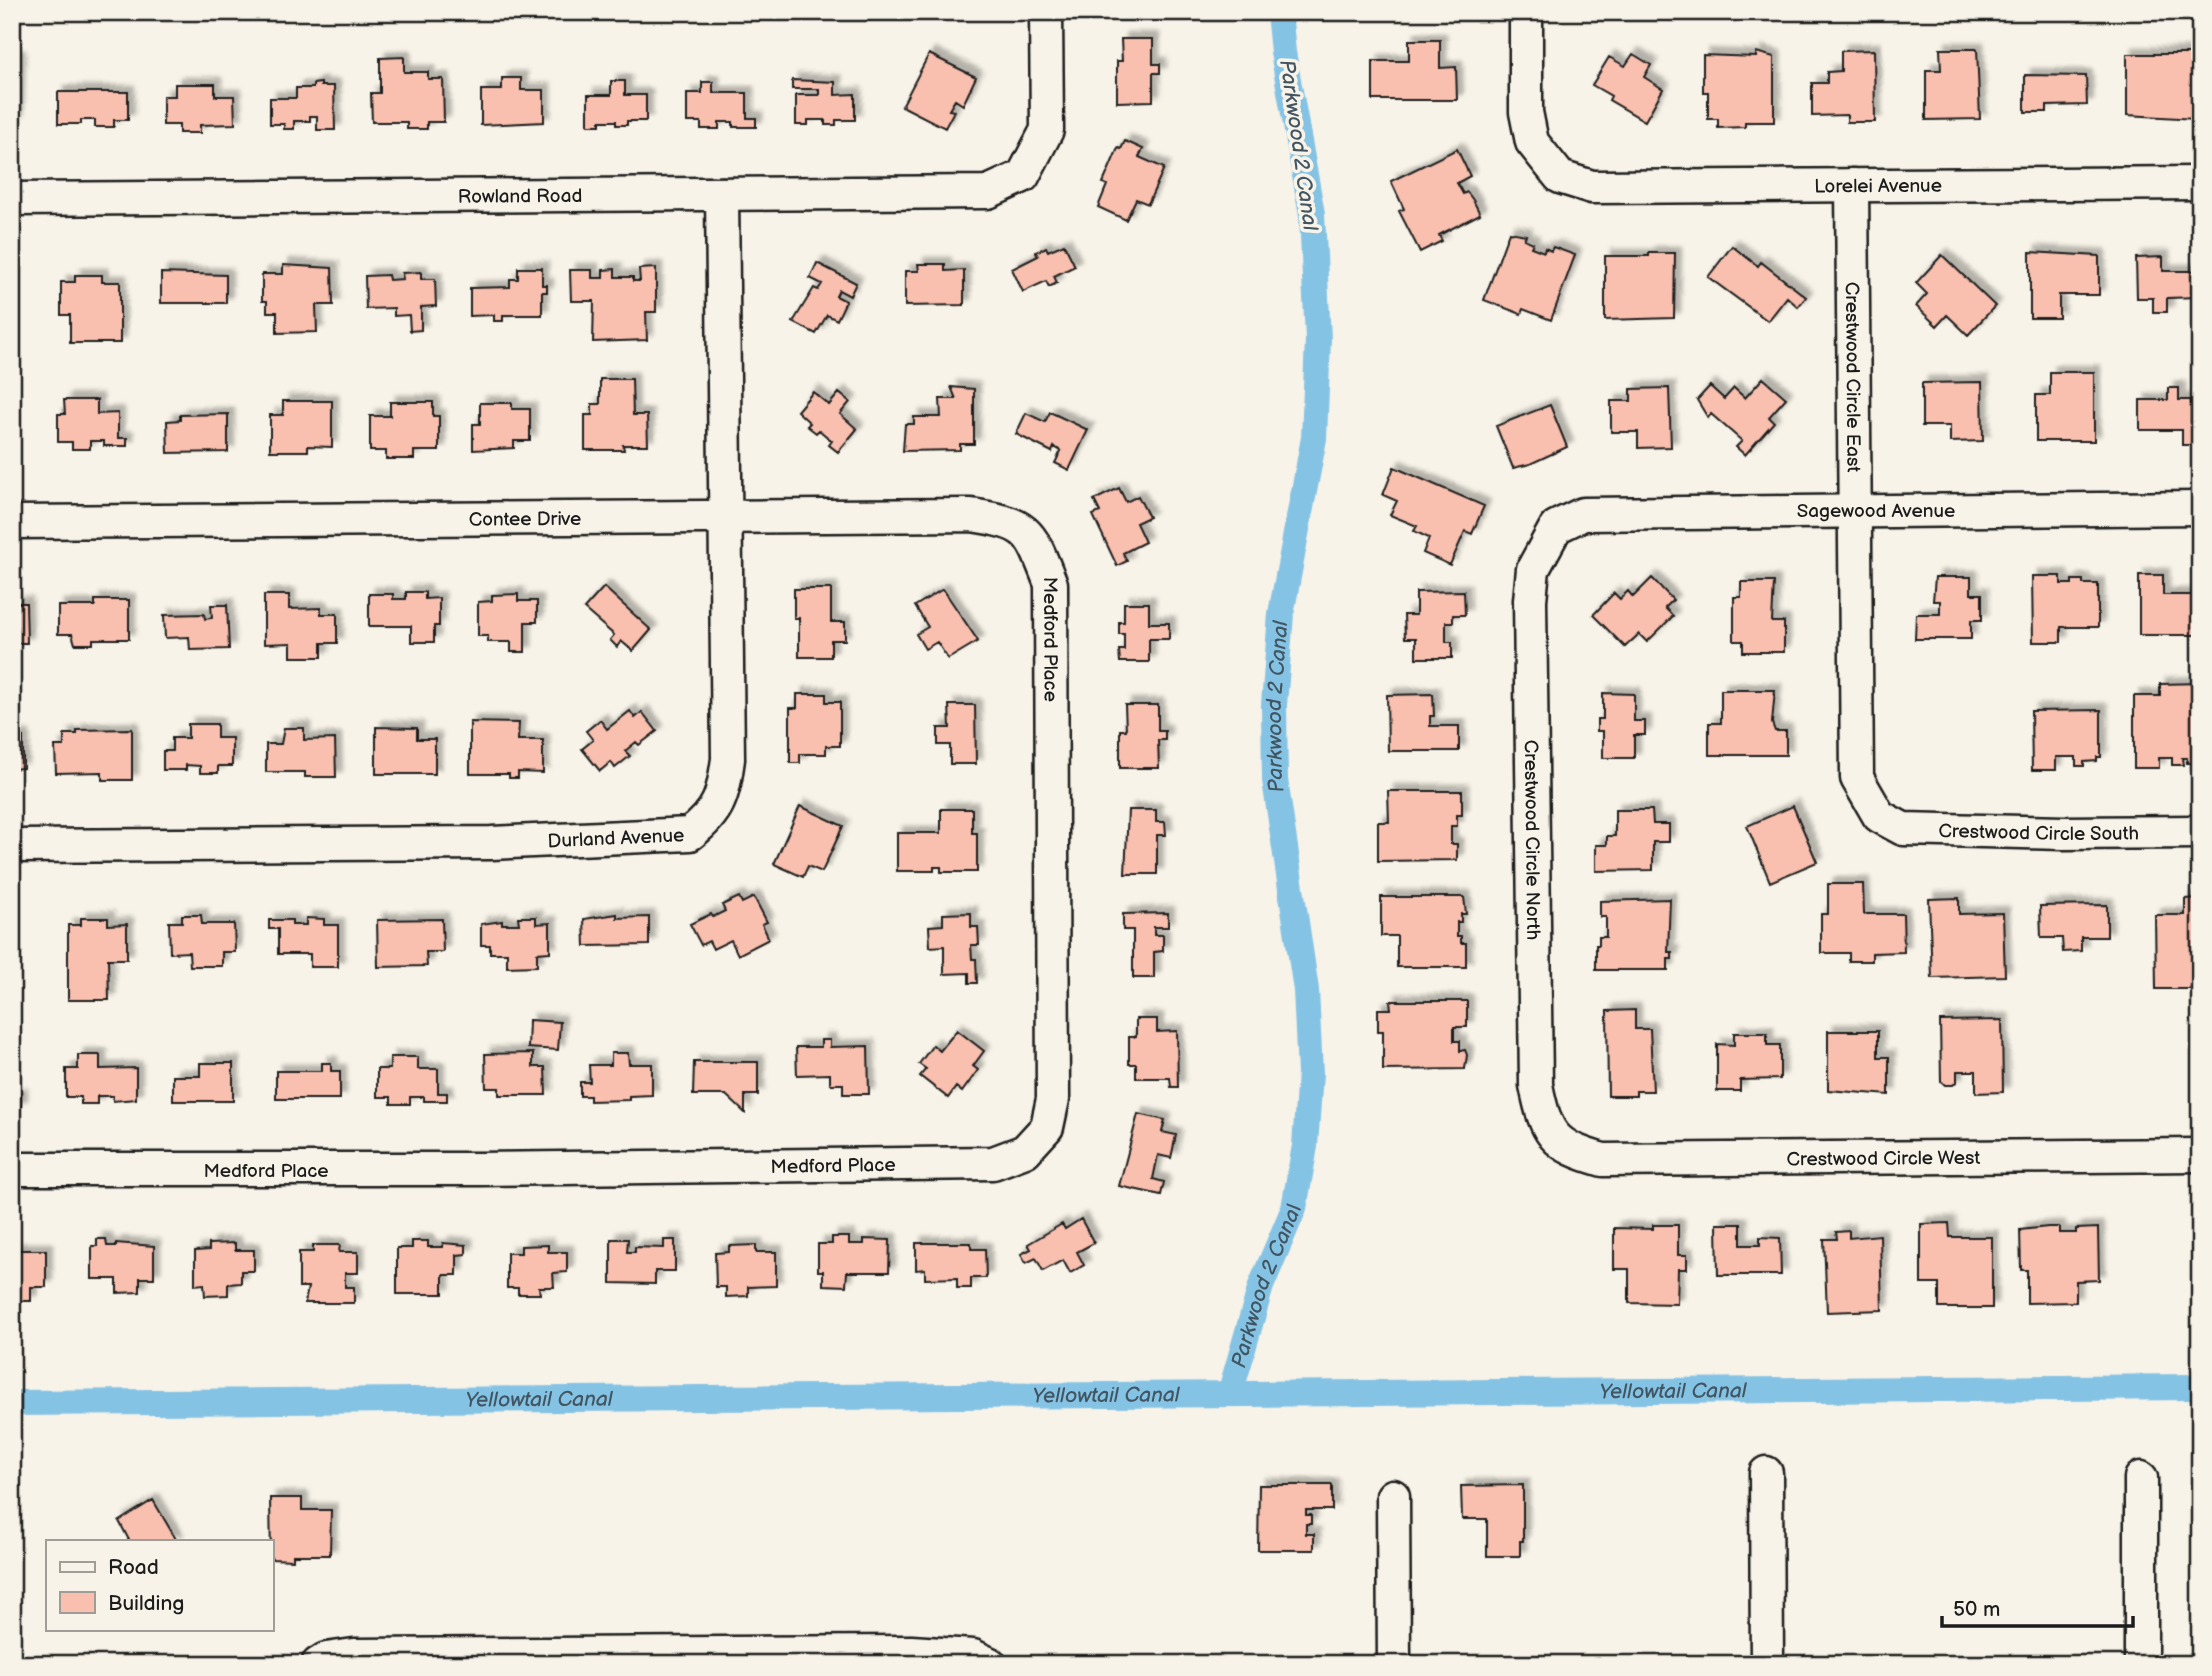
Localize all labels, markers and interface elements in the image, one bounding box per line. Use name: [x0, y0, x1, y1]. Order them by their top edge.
water label: Parkwood 2 Canal: [1274, 58, 1323, 233]
street label: Lorelei Avenue: [1814, 175, 1942, 199]
street label: Rowland Road: [458, 185, 582, 209]
street label: Crestwood Circle East: [1840, 282, 1864, 472]
street label: Sagewood Avenue: [1797, 500, 1955, 523]
street label: Contee Drive: [469, 508, 581, 532]
street label: Medford Place: [1038, 577, 1061, 702]
water label: Parkwood 2 Canal: [1262, 619, 1294, 794]
street label: Crestwood Circle North: [1519, 740, 1544, 940]
street label: Crestwood Circle South: [1938, 820, 2139, 846]
street label: Durland Avenue: [547, 824, 685, 853]
street label: Crestwood Circle West: [1786, 1147, 1980, 1171]
street label: Medford Place: [770, 1154, 896, 1179]
street label: Medford Place: [203, 1160, 329, 1183]
water label: Parkwood 2 Canal: [1226, 1202, 1308, 1371]
water label: Yellowtail Canal: [1599, 1378, 1748, 1404]
water label: Yellowtail Canal: [1032, 1382, 1181, 1409]
water label: Yellowtail Canal: [465, 1387, 614, 1413]
legend: [46, 1540, 273, 1630]
text: Road: [108, 1555, 159, 1580]
scale bar: [1942, 1585, 2133, 1629]
text: Building: [108, 1591, 184, 1616]
text: 50 m: [1953, 1597, 2000, 1622]

